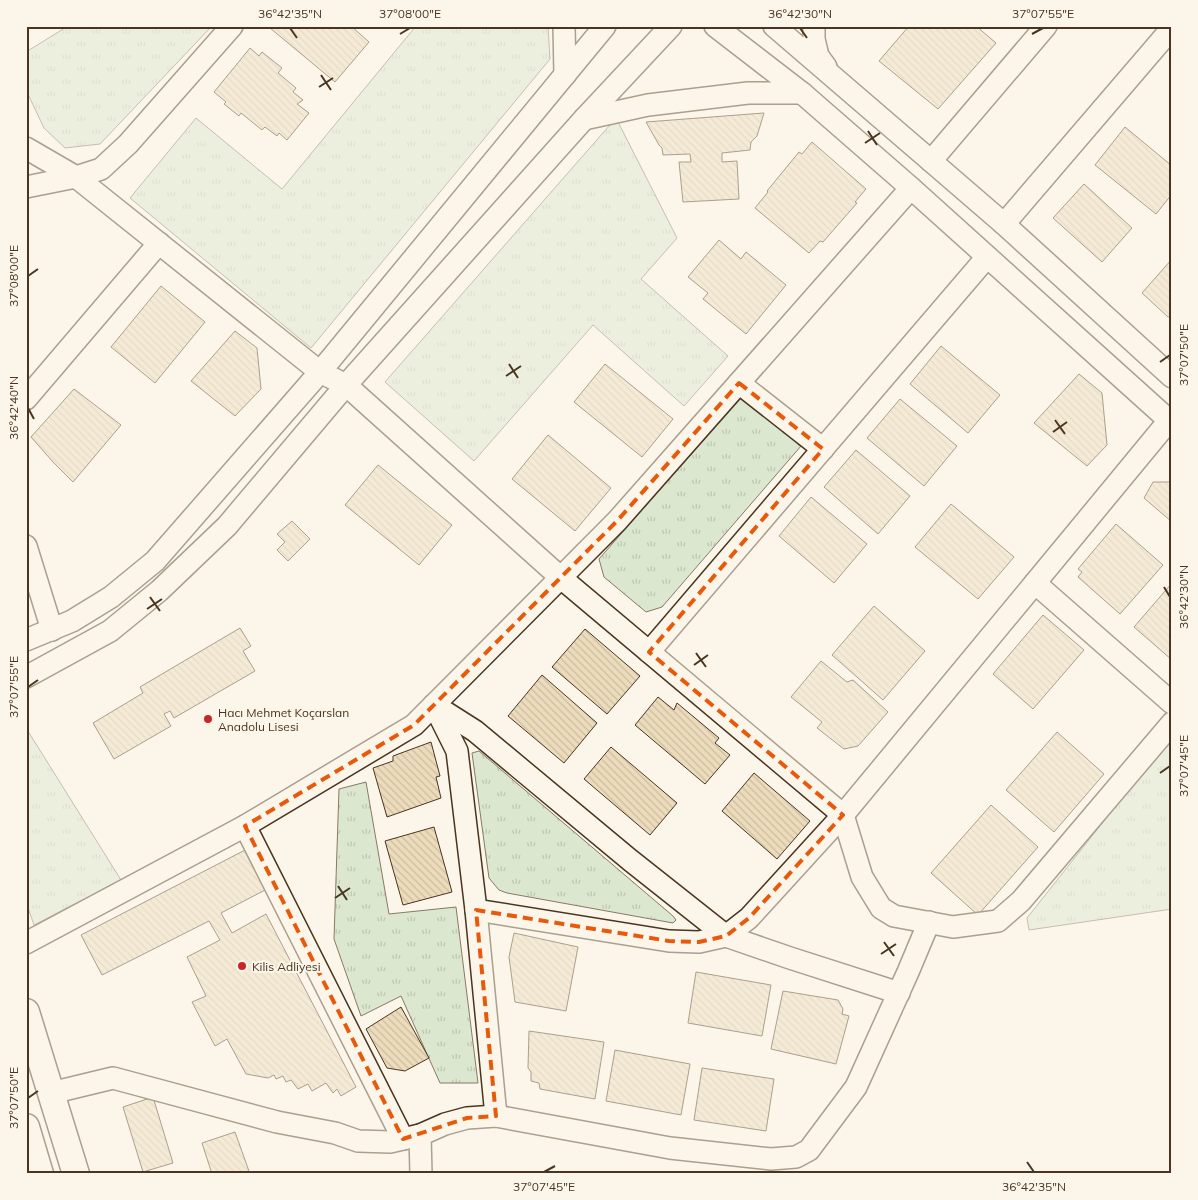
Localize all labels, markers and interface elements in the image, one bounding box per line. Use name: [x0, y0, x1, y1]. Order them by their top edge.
text: 36°42'35"N: [258, 6, 322, 21]
text: 37°08'00"E: [379, 6, 441, 21]
text: 36°42'30"N: [768, 6, 832, 21]
text: 37°07'55"E: [1012, 6, 1074, 21]
text: 37°08'00"E: [6, 245, 21, 307]
text: 37°07'50"E: [1176, 324, 1191, 386]
text: 36°42'40"N: [6, 376, 21, 440]
text: 36°42'30"N: [1176, 565, 1191, 629]
text: 37°07'55"E: [6, 656, 21, 718]
place label: Hacı Mehmet Koçarslan Anadolu Lisesi: [218, 705, 349, 734]
marker: Hacı Mehmet Koçarslan Anadolu Lisesi: [202, 713, 214, 725]
text: 37°07'45"E: [1176, 735, 1191, 797]
place label: Kilis Adliyesi: [252, 959, 321, 974]
marker: Kilis Adliyesi: [236, 960, 248, 972]
text: 37°07'50"E: [6, 1067, 21, 1129]
text: 37°07'45"E: [513, 1179, 575, 1194]
text: 36°42'35"N: [1002, 1179, 1066, 1194]

